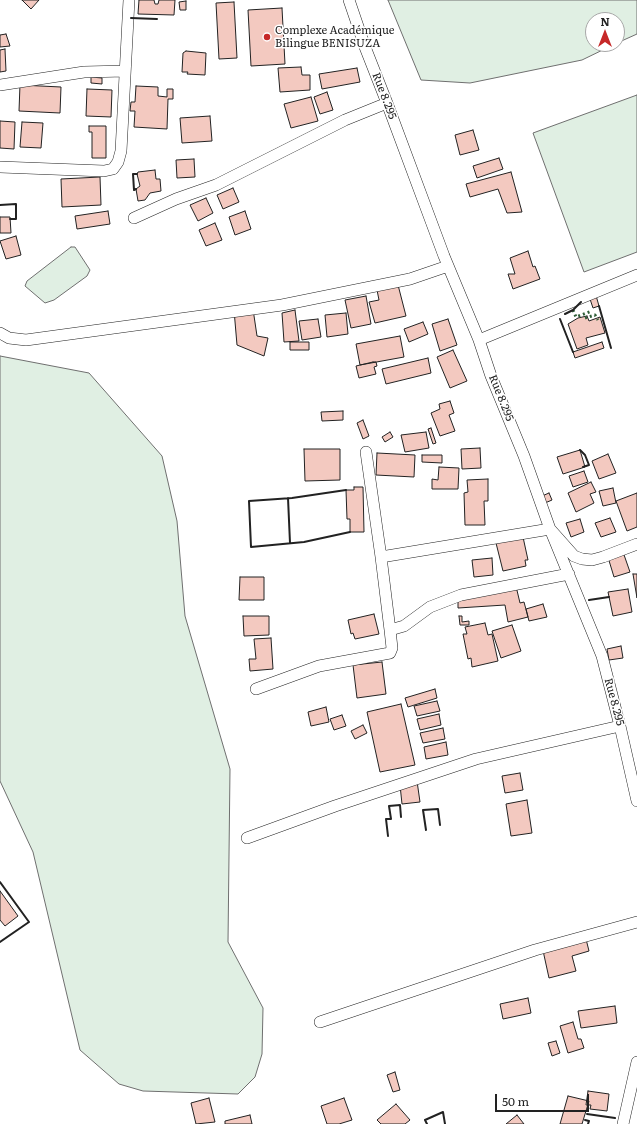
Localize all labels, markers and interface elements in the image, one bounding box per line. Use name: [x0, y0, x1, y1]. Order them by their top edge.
north arrow: [585, 12, 625, 52]
text: N: [600, 13, 610, 29]
place label: Complexe Académique Bilingue BENISUZA: [275, 24, 395, 50]
marker: Complexe Académique Bilingue BENISUZA: [262, 32, 272, 42]
street label: Rue 8.295: [369, 71, 399, 121]
street label: Rue 8.295: [486, 373, 516, 423]
street label: Rue 8.295: [601, 677, 627, 727]
scale bar: [497, 1086, 591, 1112]
text: 50 m: [502, 1092, 529, 1110]

